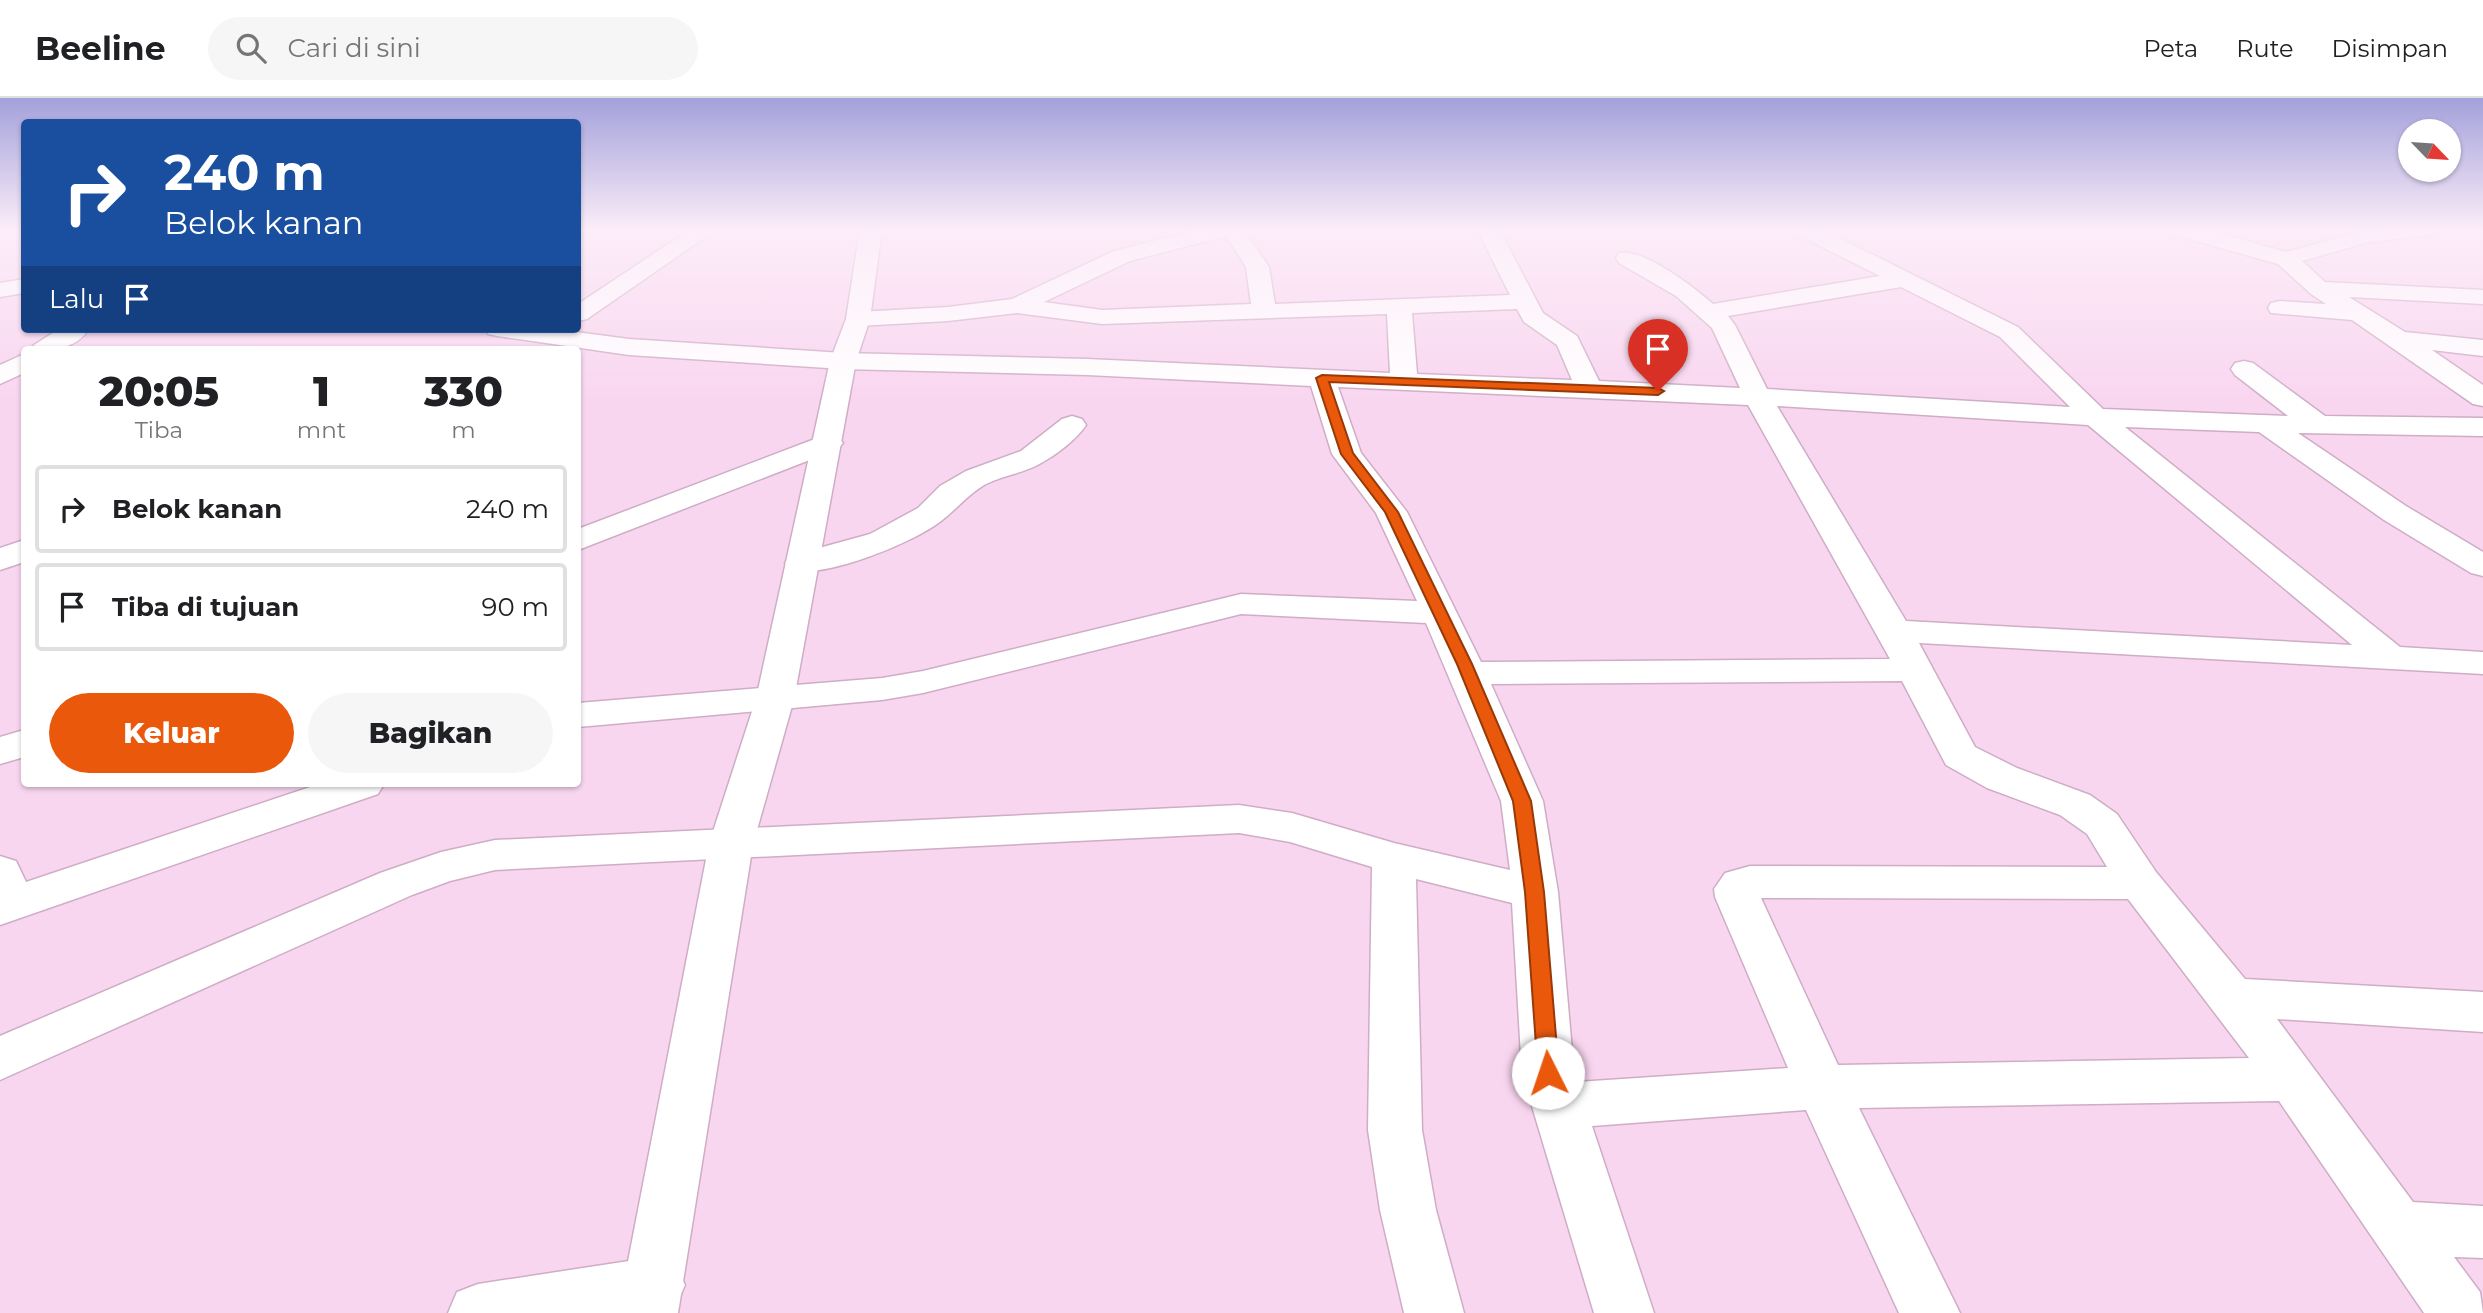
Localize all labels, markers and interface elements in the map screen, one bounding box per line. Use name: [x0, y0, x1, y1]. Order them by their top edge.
search box: [208, 17, 698, 80]
text: Beeline: [35, 28, 166, 68]
icon: search: [232, 29, 270, 67]
text: Cari di sini: [288, 32, 421, 64]
text: Peta: [2143, 34, 2198, 63]
text: Rute: [2236, 34, 2294, 63]
text: Disimpan: [2332, 34, 2448, 63]
north arrow: [2398, 119, 2460, 182]
map controls: [2398, 119, 2461, 182]
text: 240 m: [164, 143, 325, 202]
icon: right: [49, 147, 140, 238]
text: Belok kanan: [164, 203, 364, 242]
icon: arrive: [118, 280, 156, 318]
text: Lalu: [49, 283, 104, 315]
pin: [1628, 319, 1688, 391]
icon: arrive: [1639, 330, 1677, 368]
text: 20:05: [99, 365, 219, 417]
text: 1: [313, 365, 330, 417]
text: 330: [424, 365, 503, 417]
text: Tiba: [135, 416, 183, 444]
text: mnt: [297, 416, 346, 444]
text: m: [451, 416, 476, 444]
icon: right: [53, 490, 91, 528]
text: Belok kanan: [112, 493, 282, 525]
text: 240 m: [466, 493, 549, 525]
icon: arrive: [53, 588, 91, 626]
text: Tiba di tujuan: [112, 591, 299, 623]
text: 90 m: [482, 591, 549, 623]
button: Keluar: [49, 693, 294, 773]
button: Bagikan: [308, 693, 553, 773]
position arrow: [1511, 1036, 1585, 1110]

